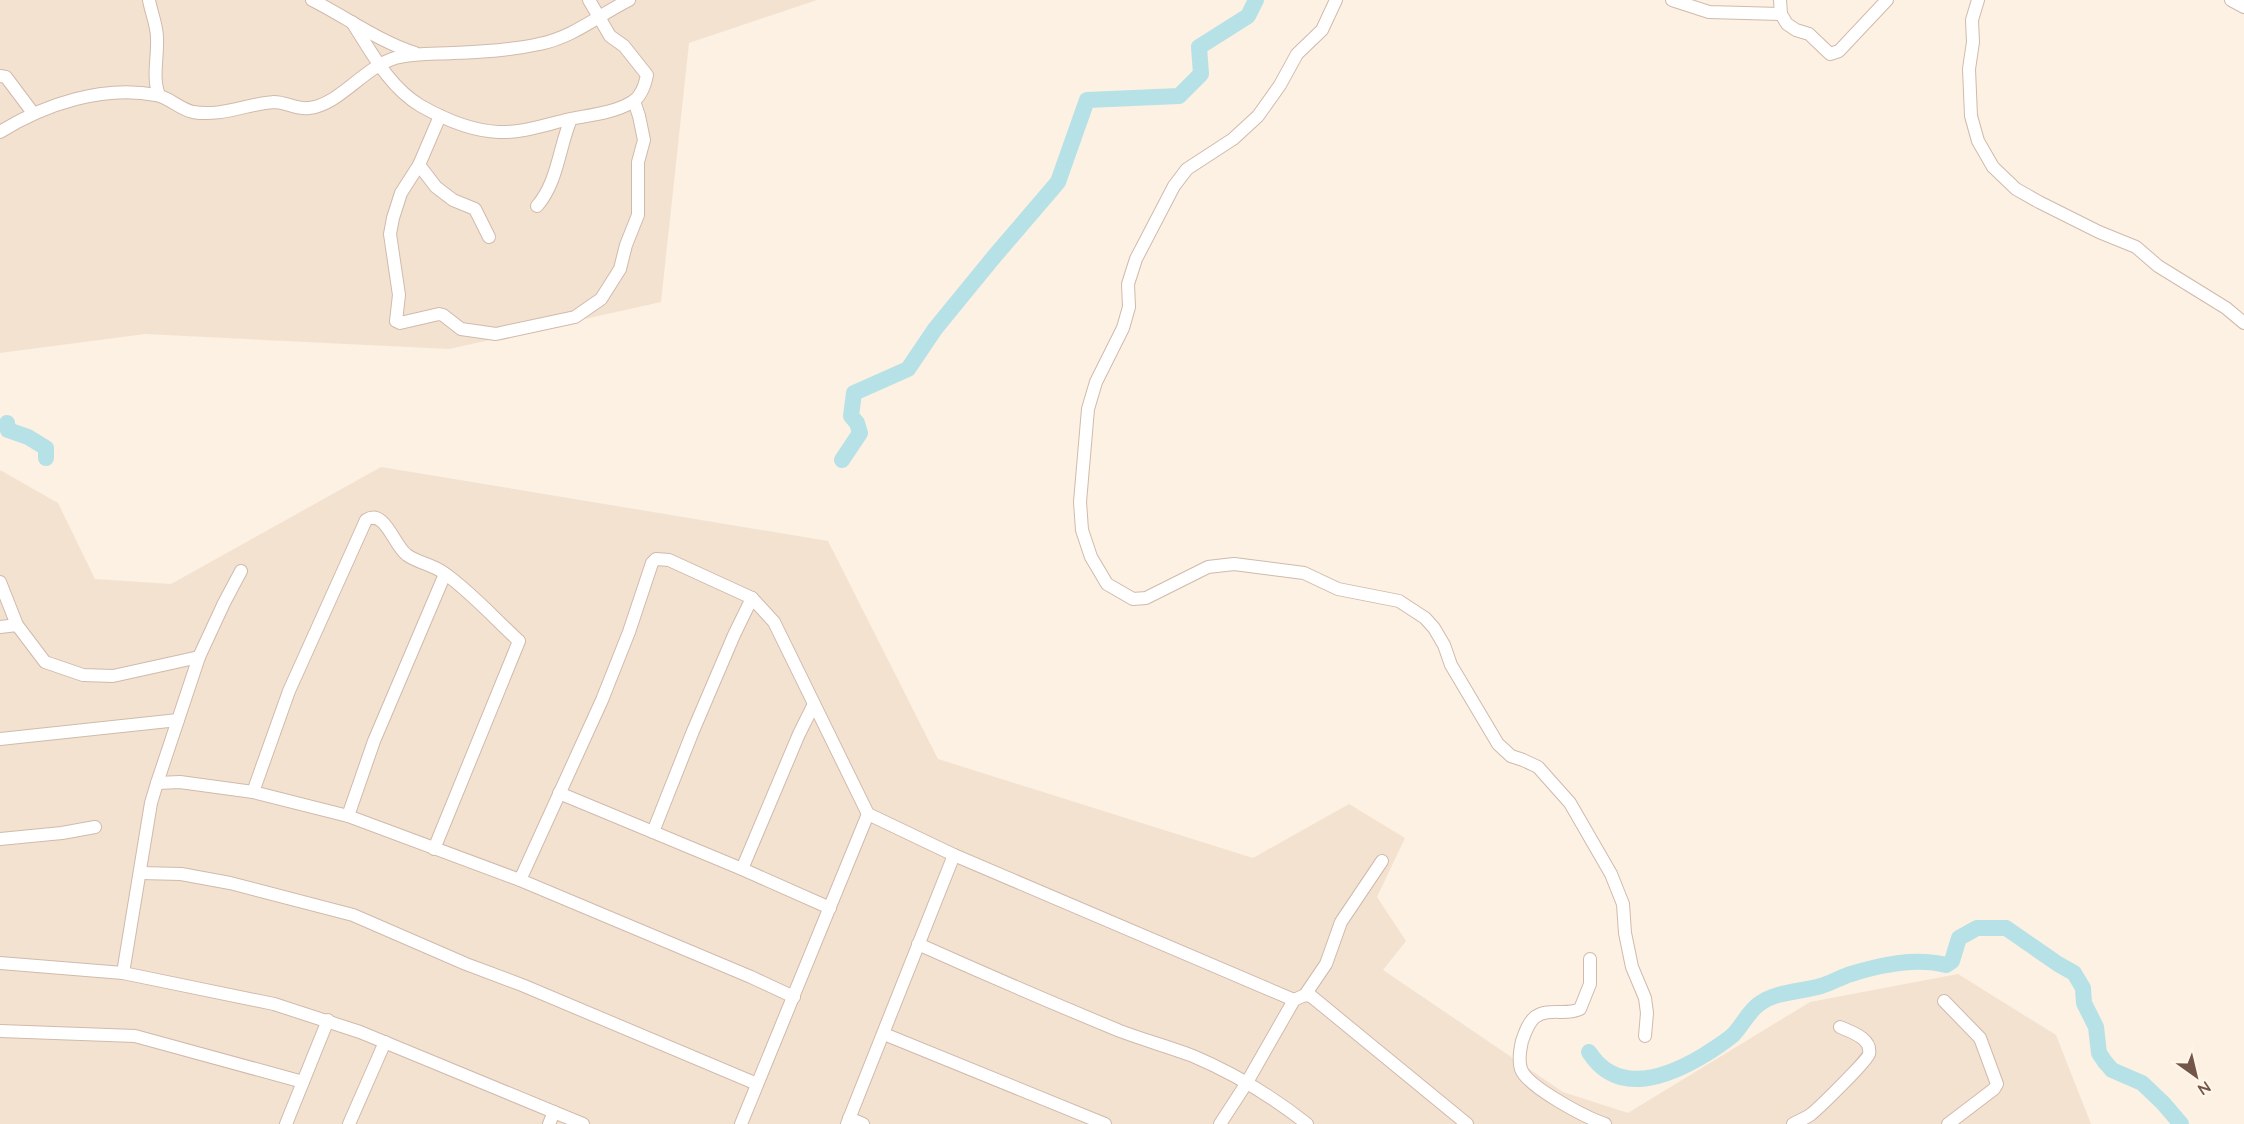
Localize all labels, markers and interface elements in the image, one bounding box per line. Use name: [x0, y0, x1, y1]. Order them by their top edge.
north arrow: [2166, 1046, 2226, 1106]
text: N: [2194, 1077, 2215, 1100]

